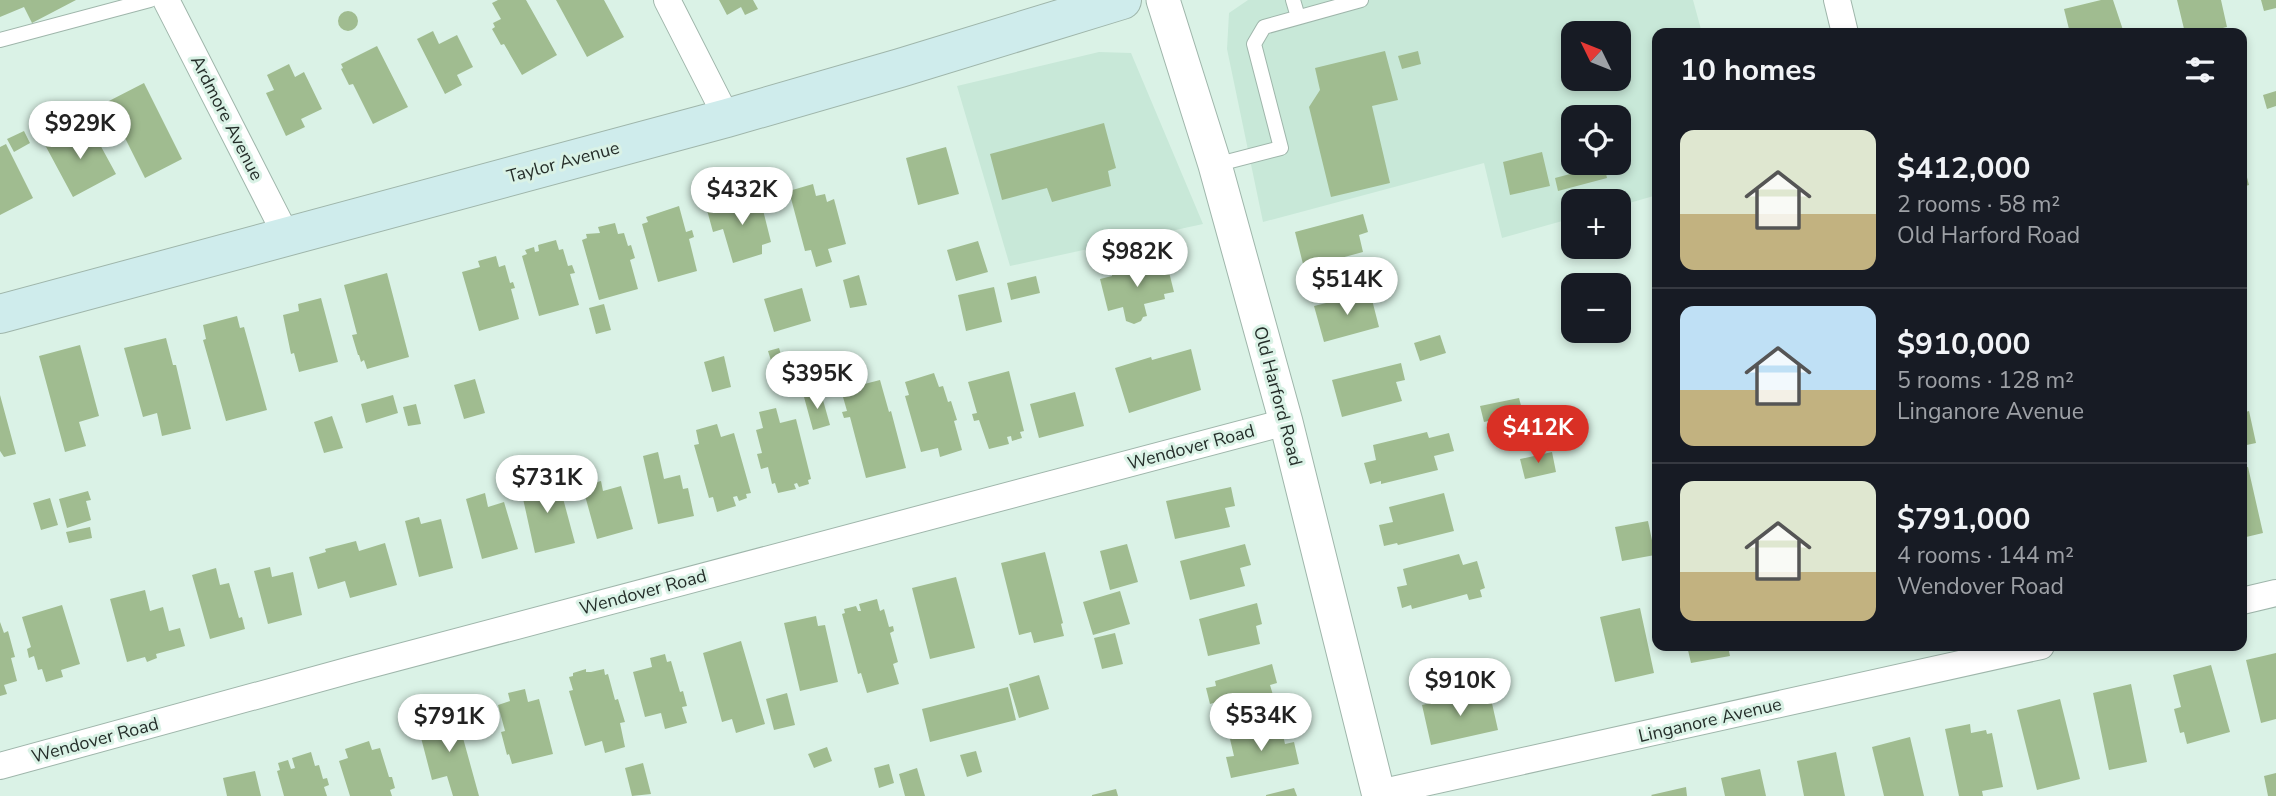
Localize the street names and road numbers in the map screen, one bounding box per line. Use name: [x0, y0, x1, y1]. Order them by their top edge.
street label: Ardmore Avenue: [185, 51, 269, 185]
street label: Taylor Avenue: [504, 135, 622, 189]
street label: Old Harford Road: [1248, 324, 1308, 468]
street label: Wendover Road: [1125, 419, 1257, 475]
street label: Wendover Road: [577, 564, 709, 620]
street label: Linganore Avenue: [1636, 692, 1784, 748]
street label: Wendover Road: [29, 712, 161, 768]

